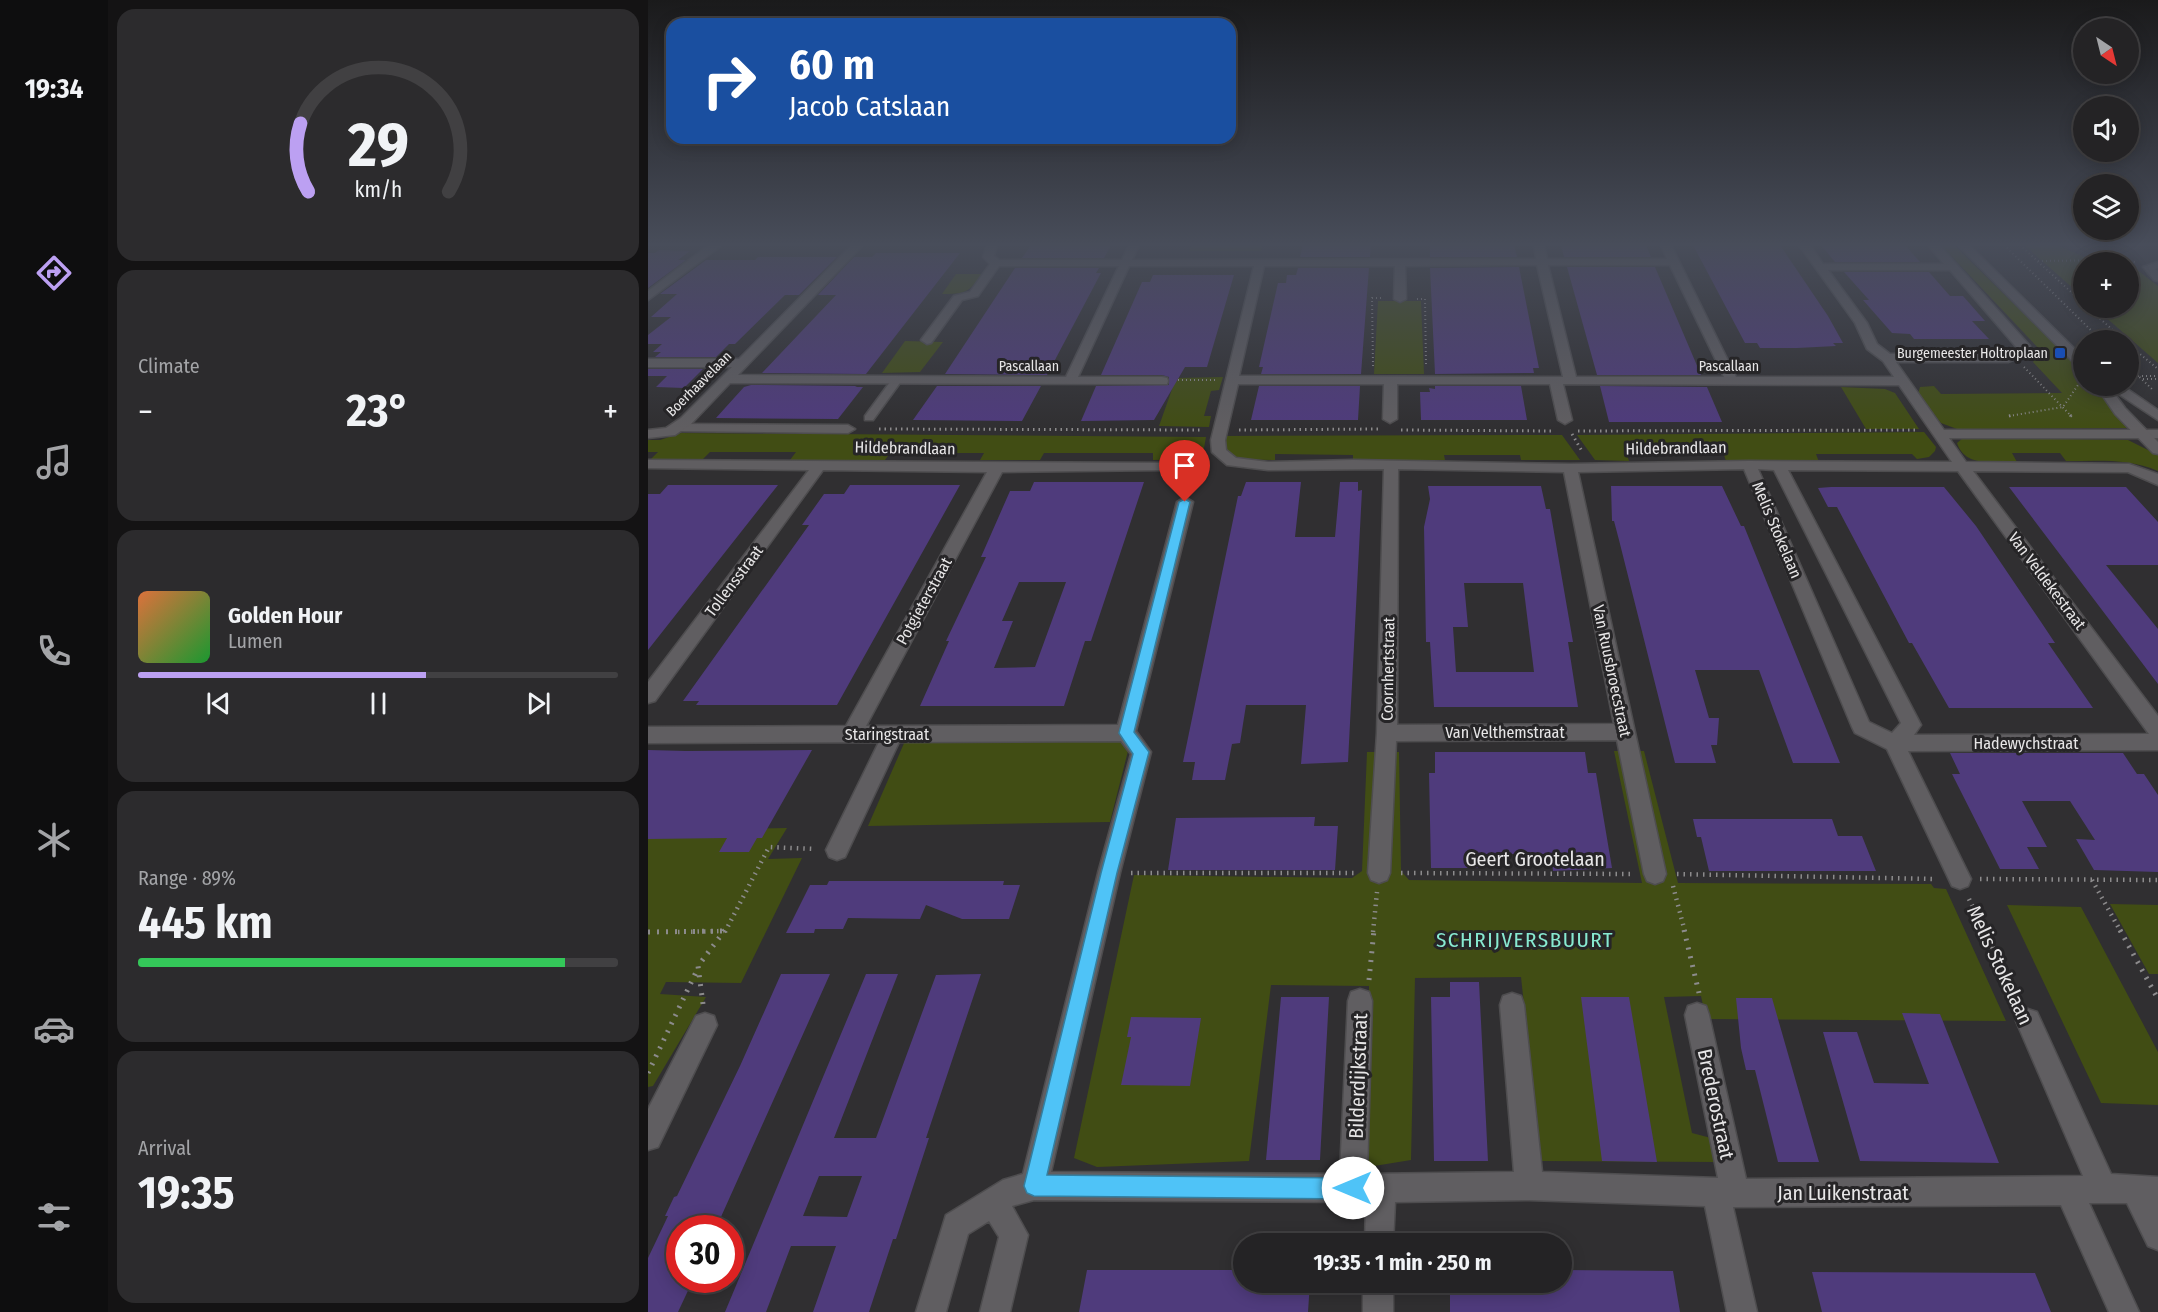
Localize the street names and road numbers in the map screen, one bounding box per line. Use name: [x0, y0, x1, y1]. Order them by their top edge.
street label: Boerhaavelaan: [663, 348, 735, 420]
street label: Pascallaan: [999, 358, 1059, 375]
street label: Pascallaan: [1699, 358, 1759, 375]
street label: Hildebrandlaan: [854, 438, 956, 458]
street label: Hildebrandlaan: [1625, 438, 1727, 458]
street label: Melis Stokelaan: [1748, 479, 1806, 581]
street label: Van Veldekestraat: [2004, 529, 2090, 634]
street label: Tollensstraat: [701, 541, 767, 620]
street label: Potgieterstraat: [892, 553, 956, 648]
street label: Van Ruusbroecstraat: [1589, 603, 1635, 740]
street label: Coornhertstraat: [1378, 616, 1398, 721]
street label: Van Velthemstraat: [1445, 723, 1565, 742]
street label: Staringstraat: [845, 725, 930, 744]
street label: Hadewychstraat: [1974, 734, 2079, 753]
street label: Geert Grootelaan: [1465, 847, 1605, 871]
street label: Melis Stokelaan: [1962, 902, 2038, 1028]
street label: Bilderdijkstraat: [1344, 1012, 1372, 1139]
street label: Brederostraat: [1693, 1047, 1740, 1162]
street label: Jan Luikenstraat: [1777, 1181, 1909, 1205]

